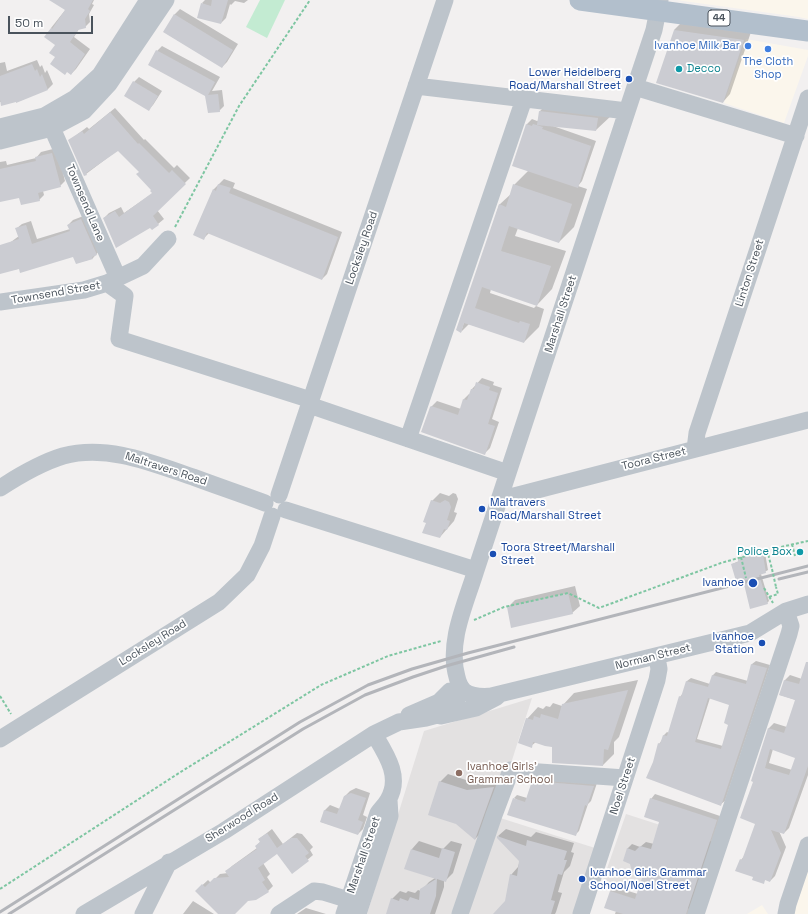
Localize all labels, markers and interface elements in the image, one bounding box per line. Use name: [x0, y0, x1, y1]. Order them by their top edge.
scale bar: [10, 8, 95, 34]
road number: 44: [708, 10, 730, 26]
text: 50 m: [15, 15, 43, 31]
place label: Ivanhoe Milk Bar: [654, 39, 740, 53]
marker: Ivanhoe Milk Bar: [743, 41, 753, 51]
marker: The Cloth Shop: [763, 44, 773, 54]
place label: The Cloth Shop: [743, 55, 793, 81]
place label: Decco: [687, 62, 721, 76]
marker: Decco: [674, 64, 684, 74]
place label: Lower Heidelberg Road/Marshall Street: [509, 66, 621, 92]
marker: Lower Heidelberg Road/Marshall Street: [624, 74, 634, 84]
street label: Townsend Lane: [63, 163, 107, 243]
street label: Locksley Road: [343, 210, 381, 286]
street label: Linton Street: [733, 238, 767, 308]
street label: Marshall Street: [542, 274, 580, 354]
street label: Townsend Street: [10, 279, 102, 307]
street label: Toora Street: [621, 445, 687, 473]
street label: Maltravers Road: [123, 450, 209, 488]
place label: Maltravers Road/Marshall Street: [490, 496, 602, 522]
marker: Maltravers Road/Marshall Street: [477, 504, 487, 514]
place label: Toora Street/Marshall Street: [501, 541, 615, 567]
place label: Police Box: [737, 545, 792, 559]
marker: Police Box: [795, 547, 805, 557]
marker: Toora Street/Marshall Street: [488, 549, 498, 559]
place label: Ivanhoe: [702, 576, 744, 590]
marker: Ivanhoe: [747, 577, 759, 589]
street label: Locksley Road: [117, 617, 189, 669]
place label: Ivanhoe Station: [712, 630, 754, 656]
marker: Ivanhoe Station: [757, 638, 767, 648]
street label: Norman Street: [614, 641, 692, 673]
street label: Noel Street: [607, 756, 639, 816]
place label: Ivanhoe Girls' Grammar School: [467, 760, 553, 786]
marker: Ivanhoe Girls' Grammar School: [454, 768, 464, 778]
street label: Sherwood Road: [203, 790, 281, 846]
street label: Marshall Street: [345, 815, 383, 895]
place label: Ivanhoe Girls Grammar School/Noel Street: [590, 866, 707, 892]
marker: Ivanhoe Girls Grammar School/Noel Street: [577, 874, 587, 884]

